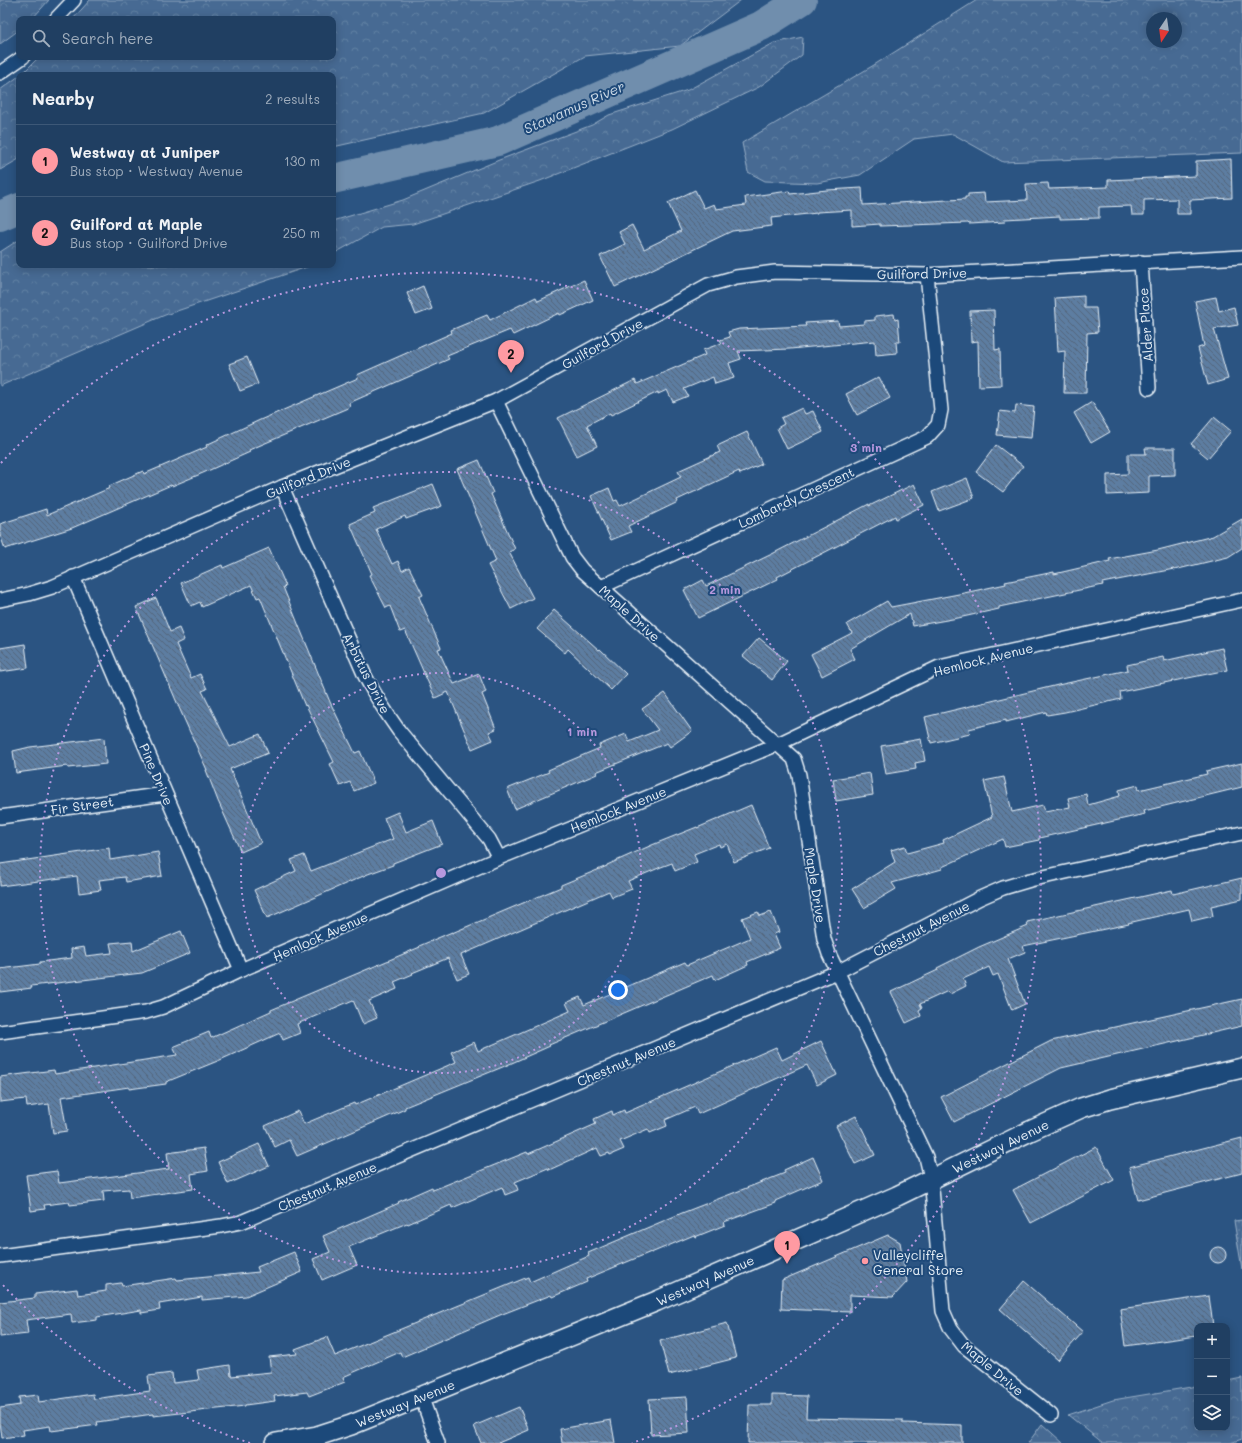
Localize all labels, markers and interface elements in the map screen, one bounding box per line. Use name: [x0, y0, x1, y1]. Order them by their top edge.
north arrow: [1146, 12, 1182, 48]
search box: [16, 16, 336, 60]
icon: search: [30, 27, 52, 49]
text: Search here: [62, 28, 153, 48]
water label: Stawamus River: [520, 76, 628, 138]
text: Nearby: [32, 87, 94, 109]
text: 2 results: [265, 90, 320, 107]
text: Westway at Juniper: [70, 142, 220, 162]
text: 1: [42, 152, 48, 169]
text: 130 m: [284, 152, 320, 169]
text: Bus stop · Westway Avenue: [70, 162, 243, 179]
text: Guilford at Maple: [70, 214, 203, 234]
text: 2: [41, 224, 49, 241]
text: 250 m: [283, 224, 320, 241]
text: Bus stop · Guilford Drive: [70, 234, 227, 251]
street label: Guilford Drive: [877, 264, 967, 282]
street label: Alder Place: [1134, 287, 1156, 363]
street label: Guilford Drive: [559, 314, 645, 372]
pin: 2: [498, 340, 524, 373]
text: 3 min: [850, 439, 882, 455]
street label: Guilford Drive: [263, 452, 353, 502]
street label: Lombardy Crescent: [735, 463, 857, 531]
street label: Maple Drive: [596, 581, 664, 645]
text: 2 min: [709, 581, 741, 597]
street label: Arbutus Drive: [339, 630, 395, 716]
street label: Hemlock Avenue: [931, 638, 1035, 680]
text: 1 min: [567, 723, 597, 739]
street label: Pine Drive: [136, 740, 178, 808]
street label: Hemlock Avenue: [567, 782, 669, 836]
street label: Fir Street: [49, 792, 115, 818]
street label: Maple Drive: [802, 846, 830, 924]
centre of rings: [434, 866, 448, 880]
street label: Chestnut Avenue: [870, 896, 972, 960]
street label: Hemlock Avenue: [270, 907, 370, 965]
your location: [608, 980, 628, 1000]
street label: Chestnut Avenue: [574, 1032, 678, 1090]
street label: Westway Avenue: [949, 1115, 1051, 1177]
street label: Chestnut Avenue: [275, 1157, 379, 1215]
pin: 1: [774, 1231, 800, 1264]
place label: Valleycliffe General Store: [873, 1246, 963, 1278]
street label: Westway Avenue: [653, 1251, 757, 1309]
marker: Valleycliffe General Store: [860, 1256, 870, 1266]
map controls: [1194, 1323, 1230, 1431]
button: +: [1194, 1323, 1230, 1359]
street label: Maple Drive: [958, 1337, 1028, 1399]
button: −: [1194, 1359, 1230, 1395]
street label: Westway Avenue: [353, 1375, 457, 1431]
button: layers: [1194, 1395, 1230, 1431]

